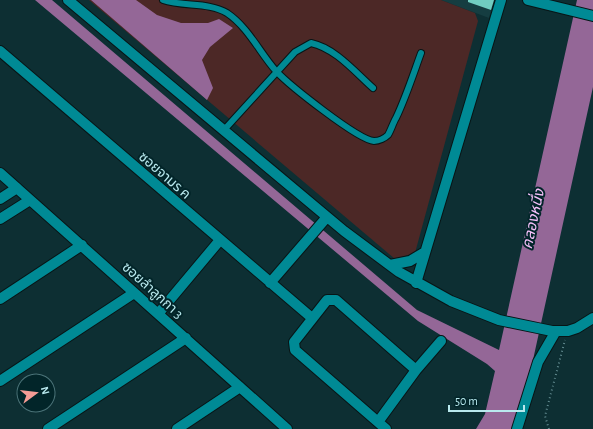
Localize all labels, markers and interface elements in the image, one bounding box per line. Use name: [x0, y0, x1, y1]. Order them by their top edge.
street label: ซอยจามร ค: [136, 150, 193, 202]
water label: คลองหนึ่ง: [516, 186, 547, 250]
street label: ซอยลำลูกกา 3: [119, 259, 186, 322]
north arrow: [16, 373, 56, 413]
text: N: [39, 385, 51, 396]
scale bar: [449, 387, 524, 413]
text: 50 m: [455, 395, 478, 407]

